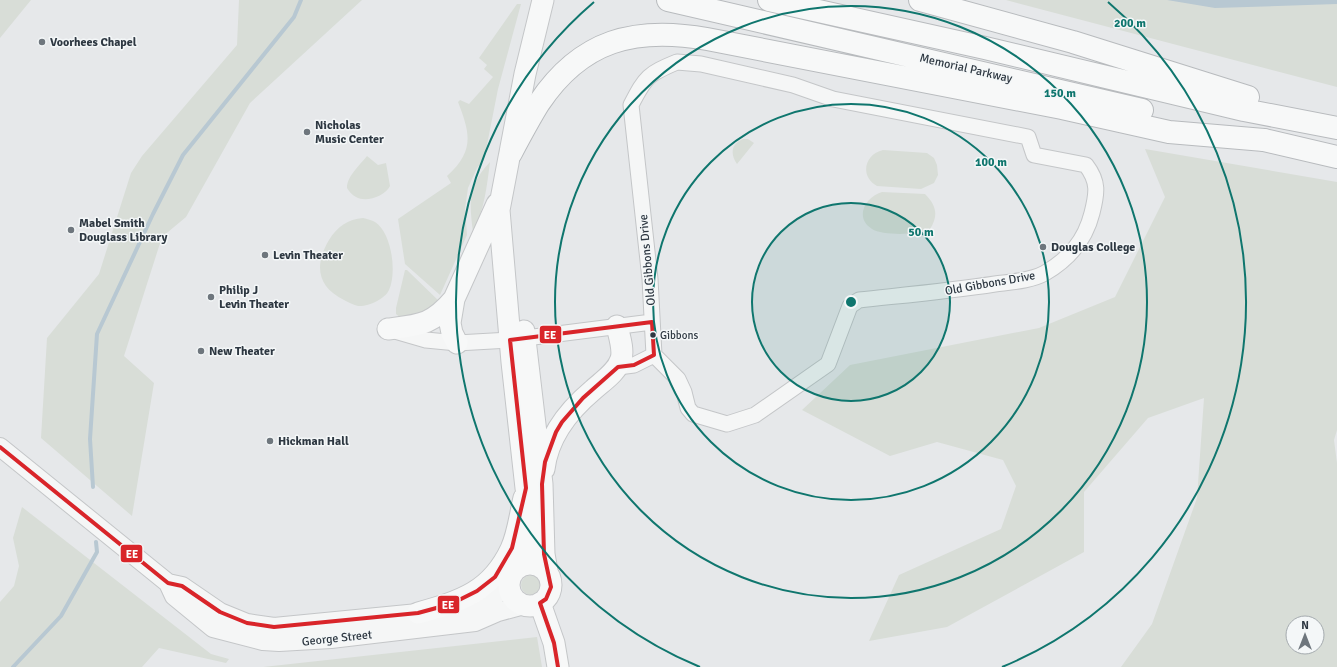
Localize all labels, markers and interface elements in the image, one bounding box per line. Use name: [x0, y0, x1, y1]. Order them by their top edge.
text: 200 m: [1114, 16, 1146, 31]
place label: Voorhees Chapel: [50, 35, 137, 50]
marker: Voorhees Chapel: [37, 37, 47, 47]
street label: Memorial Parkway: [918, 51, 1014, 87]
text: 150 m: [1044, 86, 1076, 101]
place label: Nicholas Music Center: [315, 118, 384, 147]
marker: Nicholas Music Center: [302, 127, 312, 137]
text: 100 m: [975, 155, 1007, 170]
street label: Old Gibbons Drive: [636, 214, 659, 306]
place label: Mabel Smith Douglass Library: [79, 216, 168, 245]
marker: Mabel Smith Douglass Library: [66, 225, 76, 235]
text: 50 m: [908, 225, 934, 240]
place label: Douglas College: [1051, 240, 1135, 255]
marker: Douglas College: [1038, 242, 1048, 252]
place label: Levin Theater: [273, 248, 343, 263]
marker: Levin Theater: [260, 250, 270, 260]
street label: Old Gibbons Drive: [944, 268, 1036, 299]
place label: Philip J Levin Theater: [219, 283, 289, 312]
marker: Philip J Levin Theater: [206, 292, 216, 302]
centre of rings: [844, 295, 858, 309]
line badge: EE: [539, 325, 562, 344]
text: EE: [544, 329, 556, 342]
place label: Gibbons: [660, 329, 698, 342]
marker: Gibbons: [648, 330, 658, 340]
place label: New Theater: [209, 344, 275, 359]
marker: New Theater: [196, 346, 206, 356]
place label: Hickman Hall: [278, 434, 349, 449]
marker: Hickman Hall: [265, 436, 275, 446]
line badge: EE: [120, 544, 143, 563]
text: EE: [126, 548, 138, 561]
line badge: EE: [437, 595, 460, 614]
text: EE: [442, 599, 454, 612]
north arrow: [1285, 615, 1325, 655]
text: N: [1301, 619, 1309, 632]
street label: George Street: [301, 627, 373, 650]

